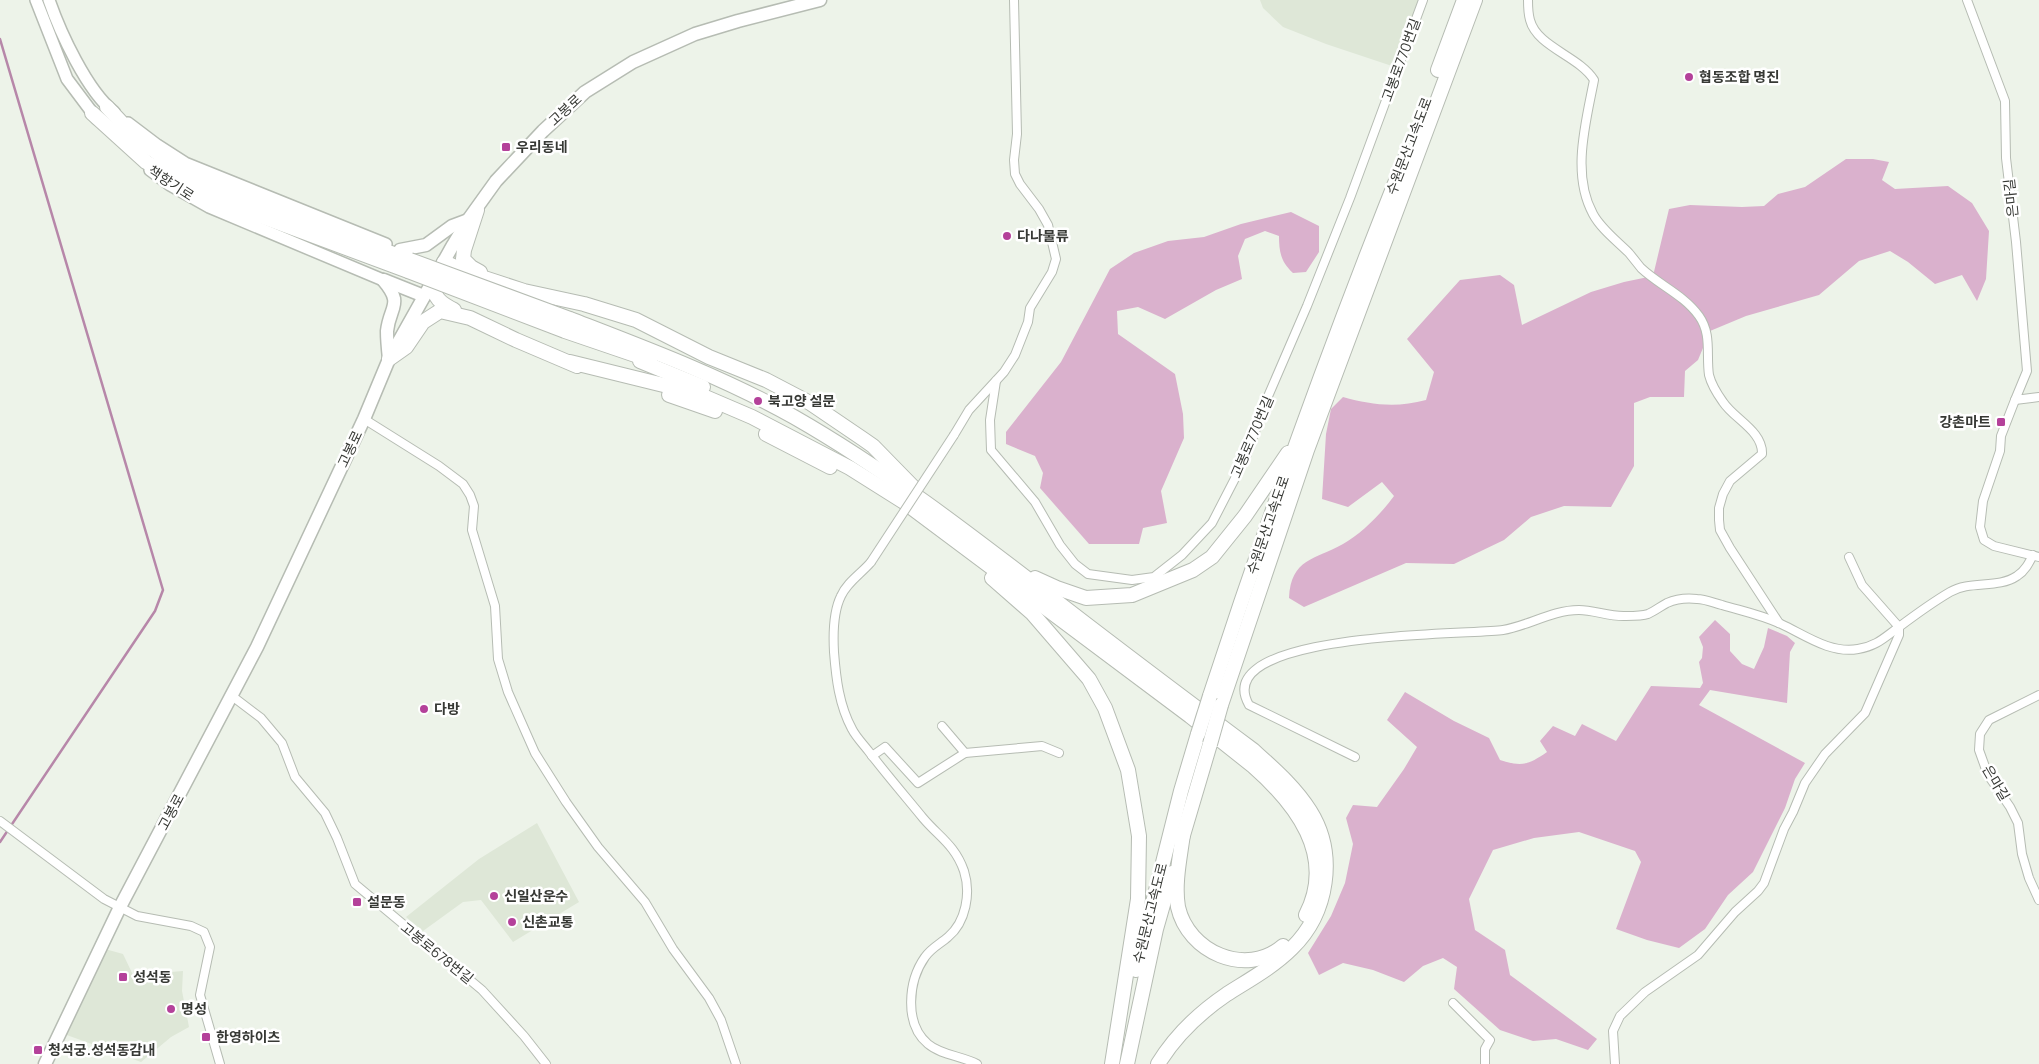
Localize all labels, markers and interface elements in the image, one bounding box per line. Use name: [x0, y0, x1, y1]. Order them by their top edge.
street label: 고봉로770번길: [1377, 16, 1424, 104]
place label: 협동조합 명진: [1699, 67, 1779, 86]
marker: 협동조합 명진: [1683, 71, 1695, 83]
street label: 고봉로: [544, 89, 585, 130]
street label: 수원문산고속도로: [1381, 94, 1436, 197]
place label: 우리동네: [516, 137, 568, 156]
marker: 우리동네: [500, 141, 512, 153]
street label: 책향기로: [144, 161, 198, 205]
street label: 은마길: [1999, 178, 2022, 218]
place label: 다나물류: [1017, 226, 1069, 245]
marker: 다나물류: [1001, 230, 1013, 242]
place label: 북고양 설문: [768, 391, 835, 410]
street label: 고봉로770번길: [1226, 393, 1277, 481]
marker: 북고양 설문: [752, 395, 764, 407]
place label: 강촌마트: [1939, 412, 1991, 431]
marker: 강촌마트: [1995, 416, 2007, 428]
street label: 고봉로: [333, 427, 366, 470]
street label: 수원문산고속도로: [1242, 473, 1293, 577]
place label: 다방: [434, 699, 460, 718]
marker: 다방: [418, 703, 430, 715]
street label: 은마길: [1978, 761, 2015, 804]
street label: 고봉로: [153, 790, 188, 833]
street label: 수원문산고속도로: [1128, 860, 1171, 965]
place label: 신일산운수: [504, 886, 569, 905]
marker: 신일산운수: [488, 890, 500, 902]
place label: 설문동: [367, 892, 406, 911]
marker: 설문동: [351, 896, 363, 908]
place label: 신촌교통: [522, 912, 574, 931]
marker: 신촌교통: [506, 916, 518, 928]
street label: 고봉로678번길: [397, 917, 478, 988]
place label: 성석동: [133, 967, 172, 986]
marker: 성석동: [117, 971, 129, 983]
place label: 명성: [181, 999, 207, 1018]
marker: 명성: [165, 1003, 177, 1015]
place label: 한영하이츠: [216, 1027, 281, 1046]
marker: 한영하이츠: [200, 1031, 212, 1043]
place label: 청석궁.성석동감내: [48, 1040, 155, 1059]
marker: 청석궁.성석동감내: [32, 1044, 44, 1056]

